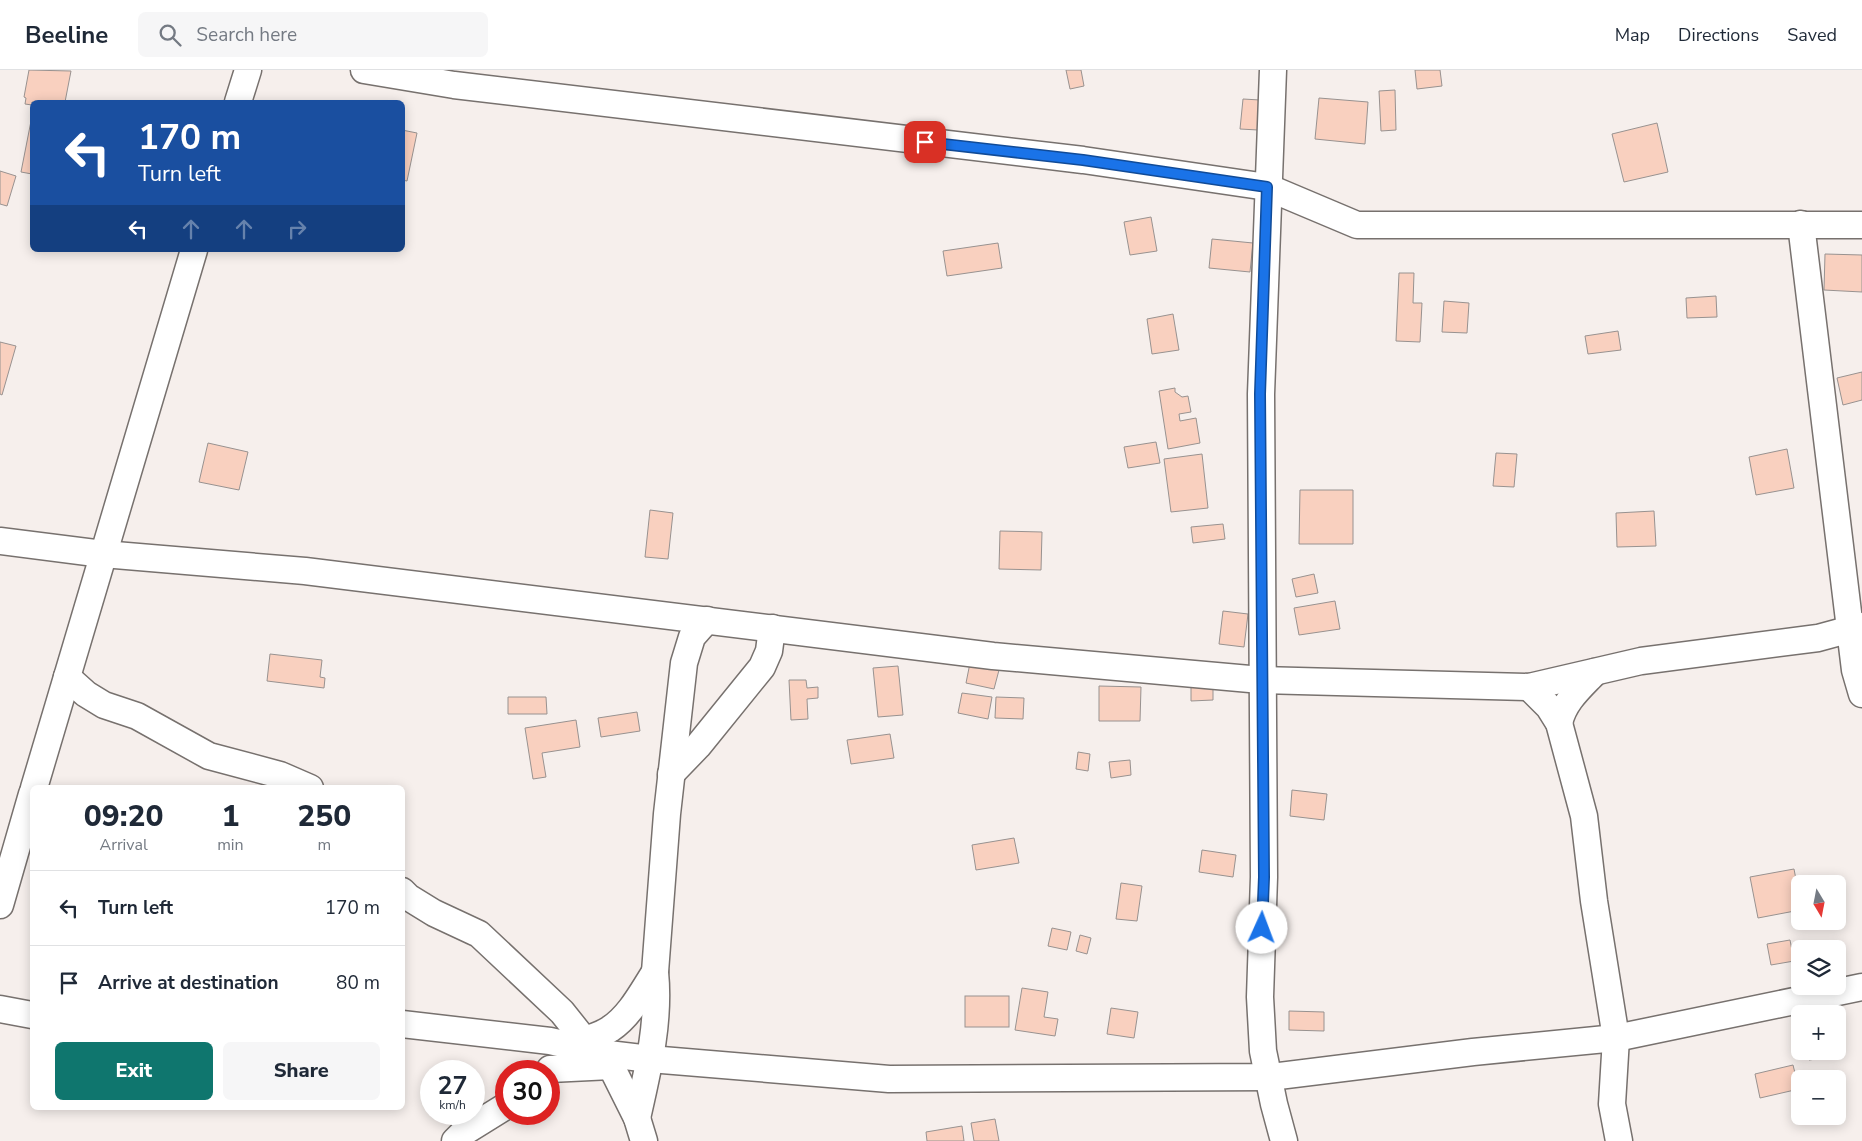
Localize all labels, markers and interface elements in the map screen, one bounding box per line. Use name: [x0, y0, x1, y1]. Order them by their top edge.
search box: [138, 12, 488, 57]
text: Beeline: [25, 19, 108, 51]
icon: search: [156, 21, 184, 49]
text: Search here: [196, 22, 297, 48]
text: Map: [1615, 23, 1650, 47]
text: Directions: [1678, 23, 1759, 47]
text: Saved: [1787, 23, 1837, 47]
text: 170 m: [138, 114, 241, 161]
icon: left: [55, 120, 120, 185]
pin: [904, 121, 946, 163]
icon: arrive: [911, 128, 939, 156]
text: Turn left: [138, 159, 221, 189]
icon: left: [124, 215, 152, 243]
icon: ahead: [177, 215, 205, 243]
icon: ahead: [230, 215, 258, 243]
icon: right: [283, 215, 311, 243]
text: 09:20: [84, 796, 163, 837]
text: 1: [221, 796, 239, 837]
text: 250: [297, 796, 351, 837]
text: Arrival: [100, 834, 148, 856]
text: min: [217, 834, 244, 856]
text: m: [317, 834, 331, 856]
north arrow: [1791, 875, 1846, 930]
map controls: [1791, 875, 1846, 1125]
icon: left: [55, 894, 83, 922]
text: Turn left: [98, 895, 173, 921]
text: 170 m: [325, 895, 380, 921]
position arrow: [1235, 901, 1287, 953]
button: layers: [1791, 940, 1846, 995]
icon: arrive: [55, 969, 83, 997]
text: Arrive at destination: [98, 970, 279, 996]
text: 80 m: [336, 970, 380, 996]
button: +: [1791, 1005, 1846, 1060]
button: Exit: [55, 1042, 213, 1100]
button: Share: [223, 1042, 380, 1100]
speed limit sign: 30: [495, 1060, 560, 1125]
text: 27: [437, 1069, 468, 1103]
button: −: [1791, 1070, 1846, 1125]
text: km/h: [439, 1097, 466, 1113]

